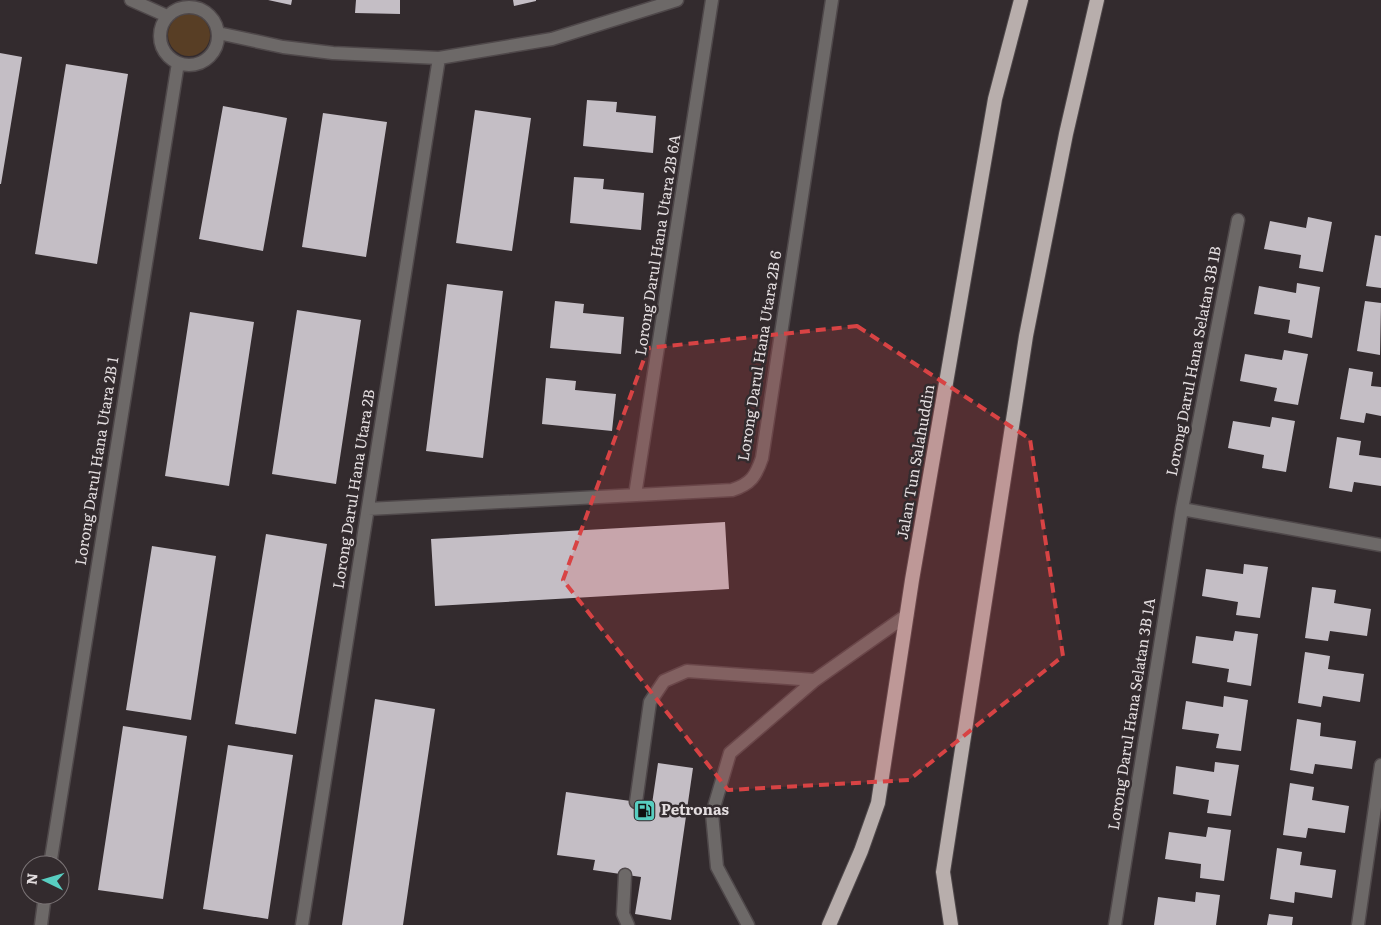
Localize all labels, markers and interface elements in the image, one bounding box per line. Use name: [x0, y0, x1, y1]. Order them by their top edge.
street label: Lorong Darul Hana Utara 2B 6A: [628, 132, 685, 357]
street label: Lorong Darul Hana Selatan 3B 1B: [1159, 244, 1226, 478]
street label: Lorong Darul Hana Utara 2B 6: [731, 249, 787, 463]
street label: Lorong Darul Hana Utara 2B 1: [68, 355, 123, 567]
street label: Jalan Tun Salahuddin: [890, 382, 940, 541]
street label: Lorong Darul Hana Utara 2B: [325, 387, 380, 590]
street label: Lorong Darul Hana Selatan 3B 1A: [1101, 596, 1160, 832]
place label: Petronas: [661, 797, 729, 820]
fuel station icon: Petronas: [633, 798, 657, 822]
north arrow: [20, 855, 70, 905]
text: N: [21, 872, 42, 886]

